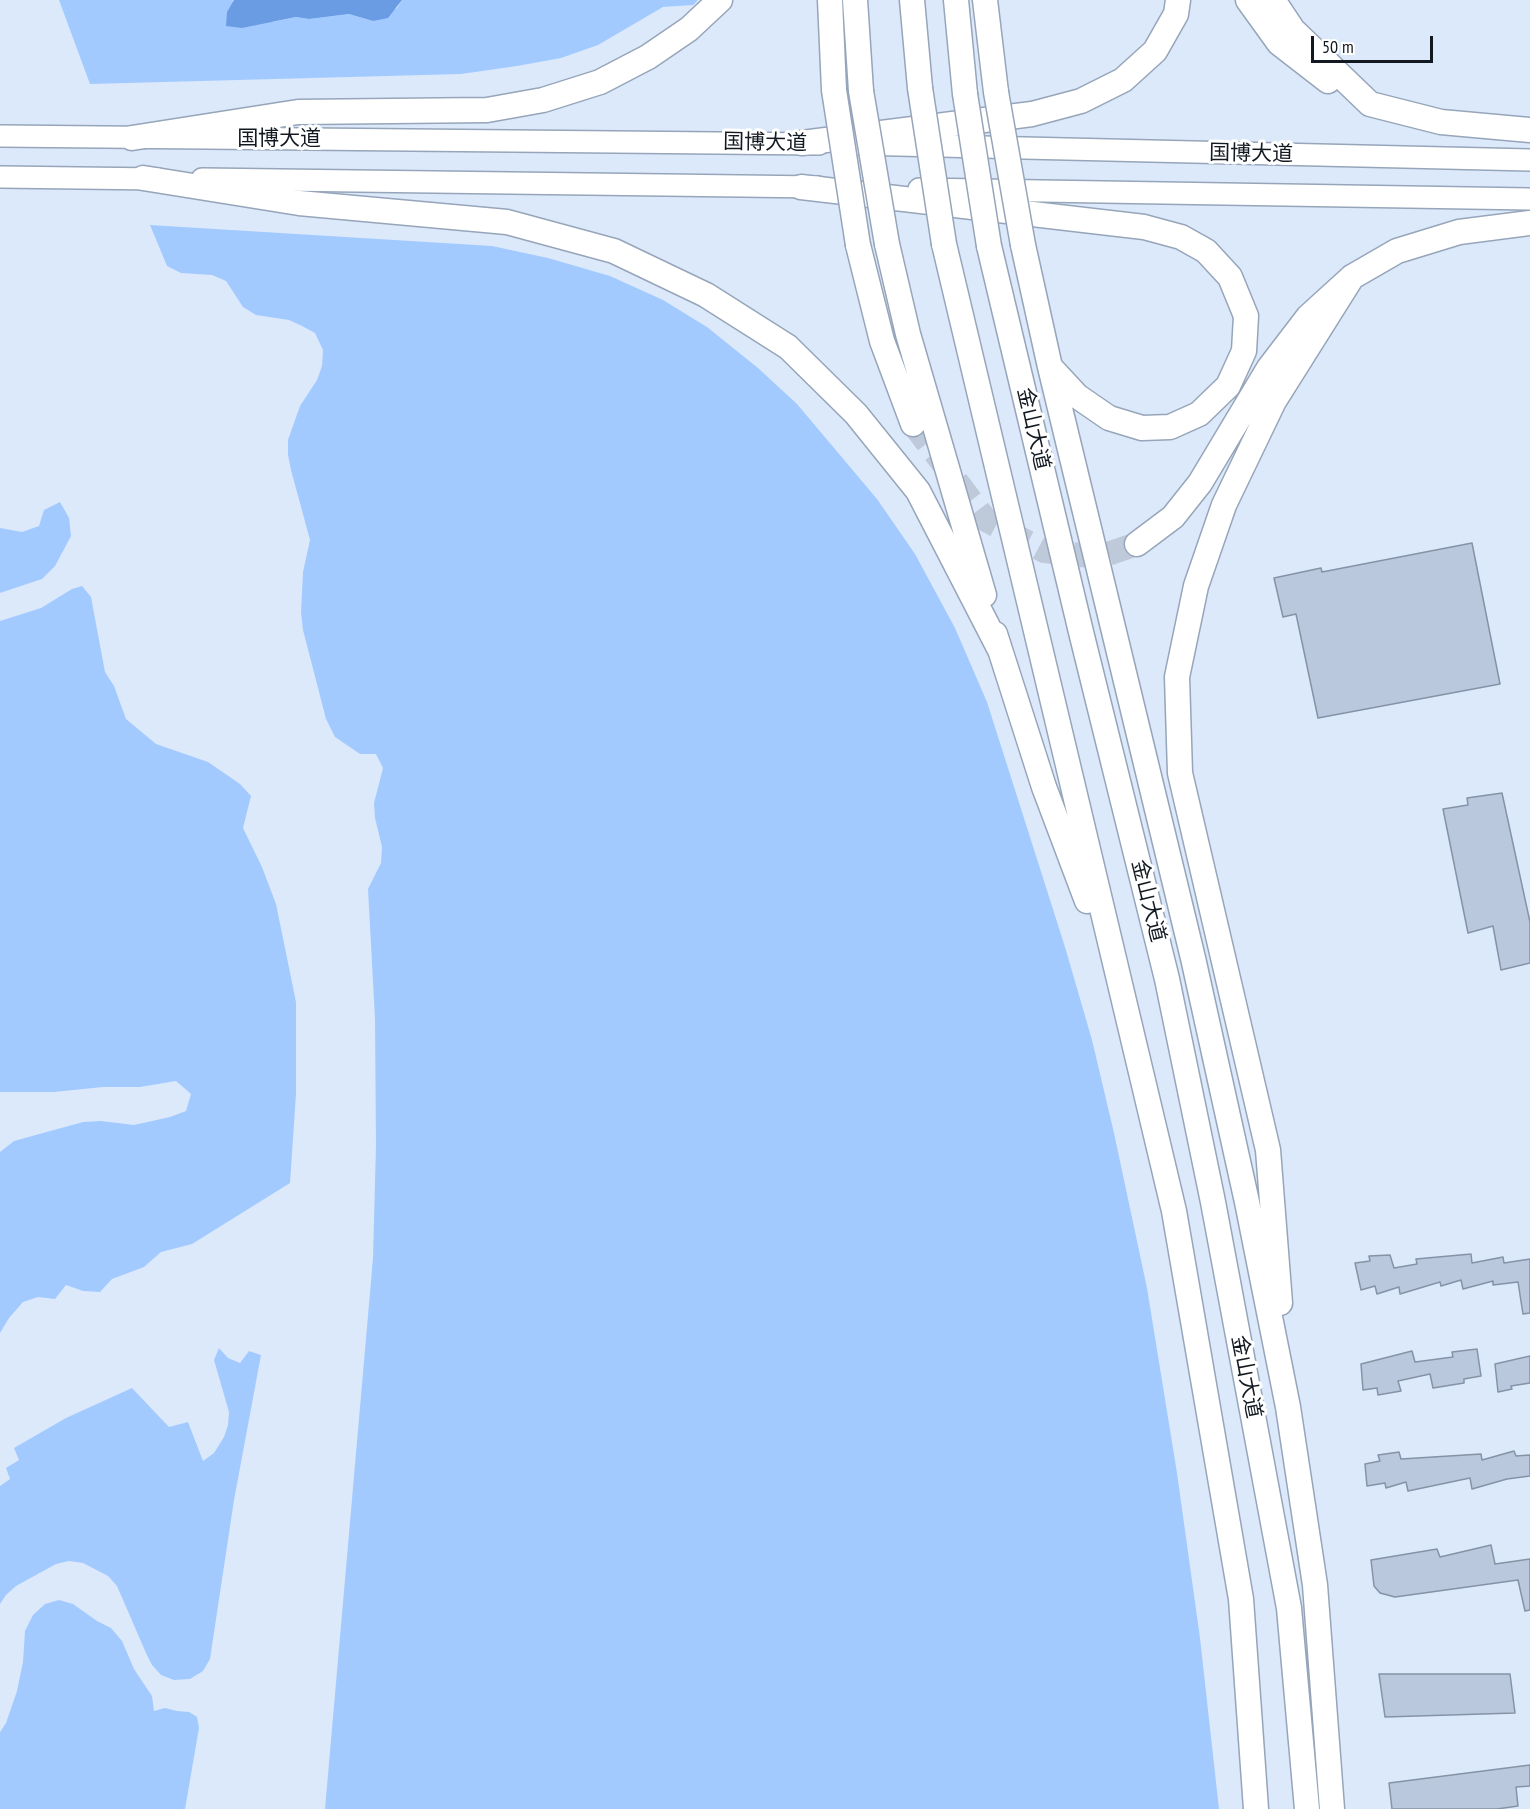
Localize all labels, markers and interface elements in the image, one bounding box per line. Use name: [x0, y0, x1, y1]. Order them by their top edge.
scale bar: [1314, 24, 1436, 62]
text: 50 m: [1322, 35, 1354, 58]
street label: 国博大道: [237, 126, 321, 152]
street label: 国博大道: [723, 130, 807, 156]
street label: 国博大道: [1209, 141, 1293, 167]
street label: 金山大道: [1011, 385, 1055, 473]
street label: 金山大道: [1126, 857, 1170, 945]
street label: 金山大道: [1226, 1333, 1266, 1421]

